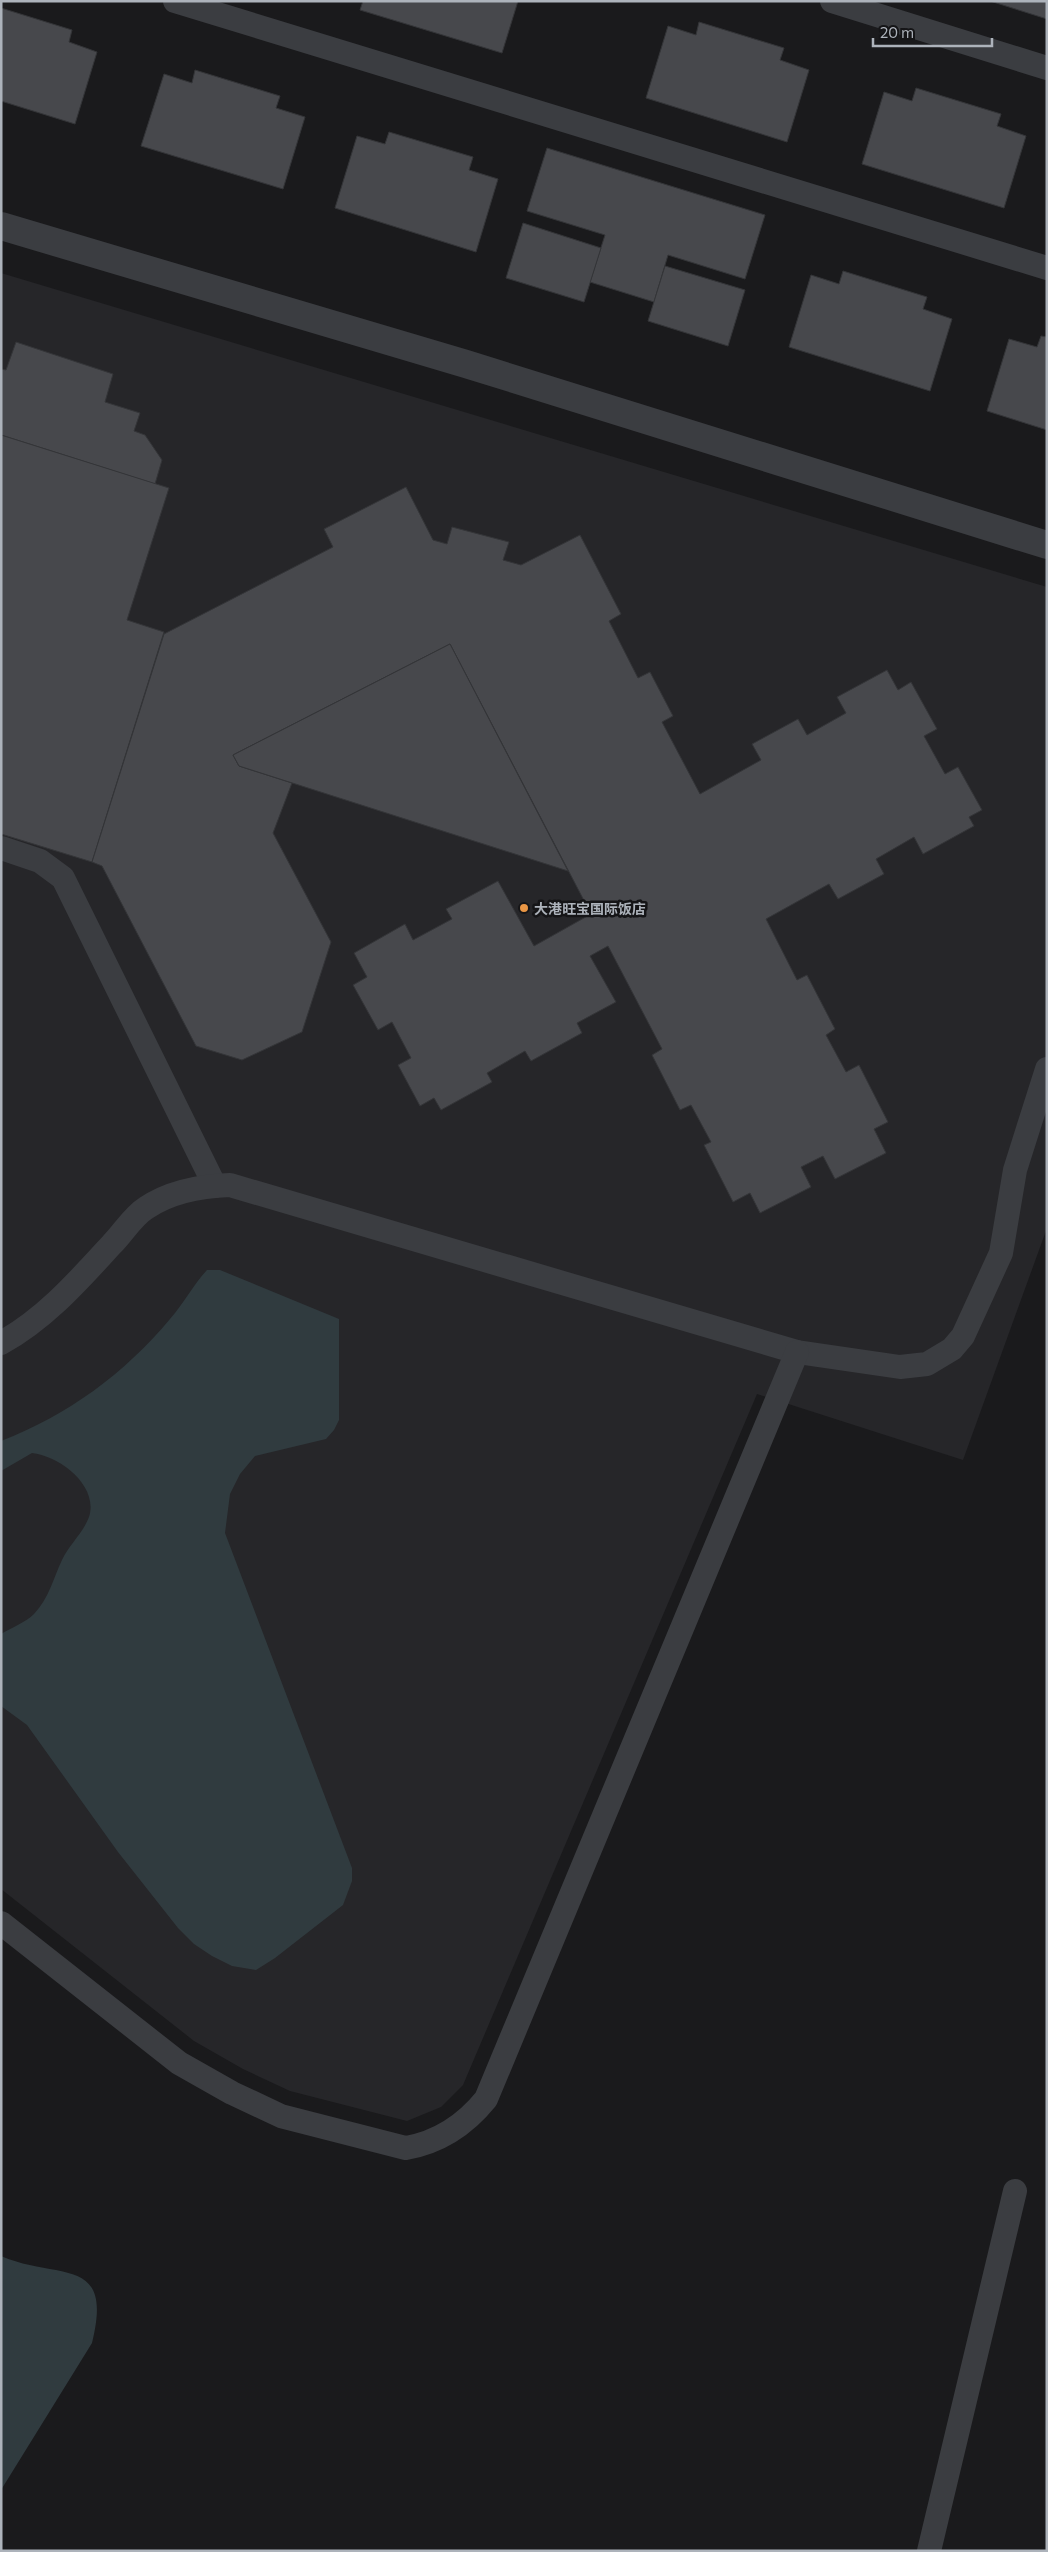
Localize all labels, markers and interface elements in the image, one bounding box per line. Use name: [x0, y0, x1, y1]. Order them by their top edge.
scale bar: [873, 15, 992, 47]
text: 20 m: [880, 23, 914, 41]
place label: 大港旺宝国际饭店: [534, 900, 646, 917]
marker: 大港旺宝国际饭店: [518, 902, 530, 914]

